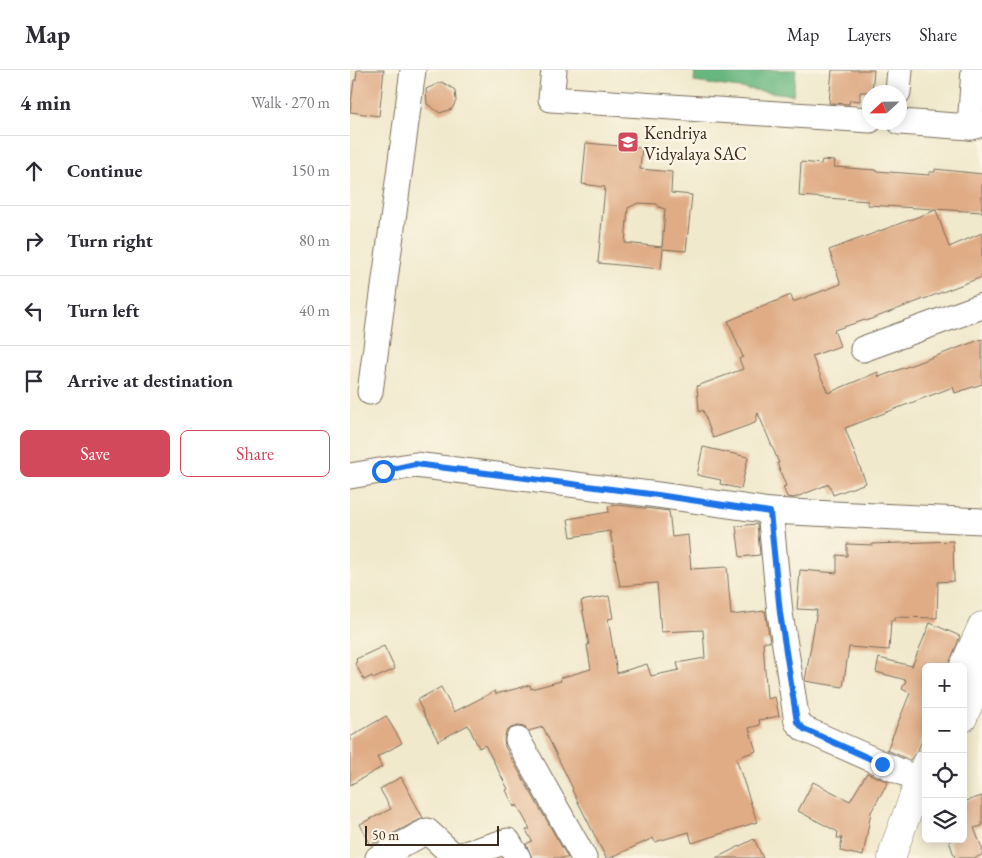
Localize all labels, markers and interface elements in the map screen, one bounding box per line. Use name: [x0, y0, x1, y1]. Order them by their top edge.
text: Map: [25, 19, 70, 50]
text: Map: [787, 23, 819, 46]
text: Layers: [847, 23, 891, 46]
text: Share: [919, 23, 957, 46]
north arrow: [862, 85, 907, 130]
text: 4 min: [20, 89, 71, 116]
text: Walk · 270 m: [251, 92, 330, 113]
place label: Kendriya Vidyalaya SAC: [644, 121, 747, 165]
school or university icon: Kendriya Vidyalaya SAC: [616, 130, 640, 154]
icon: ahead: [20, 157, 48, 185]
text: Continue: [67, 158, 142, 183]
text: 150 m: [291, 160, 330, 181]
icon: right: [20, 227, 48, 255]
text: Turn right: [67, 228, 153, 253]
text: 80 m: [299, 230, 330, 251]
icon: left: [20, 297, 48, 325]
text: Turn left: [67, 298, 139, 323]
text: 40 m: [299, 300, 330, 321]
icon: arrive: [20, 367, 48, 395]
text: Arrive at destination: [67, 368, 233, 393]
button: Save: [20, 430, 170, 477]
button: Share: [180, 430, 330, 477]
route start: [372, 460, 395, 483]
map controls: [922, 663, 967, 843]
button: +: [922, 663, 967, 708]
button: −: [922, 708, 967, 753]
route end: [871, 753, 894, 776]
button: locate: [922, 753, 967, 798]
button: layers: [922, 798, 967, 843]
scale bar: [365, 823, 499, 846]
text: 50 m: [372, 826, 399, 844]

